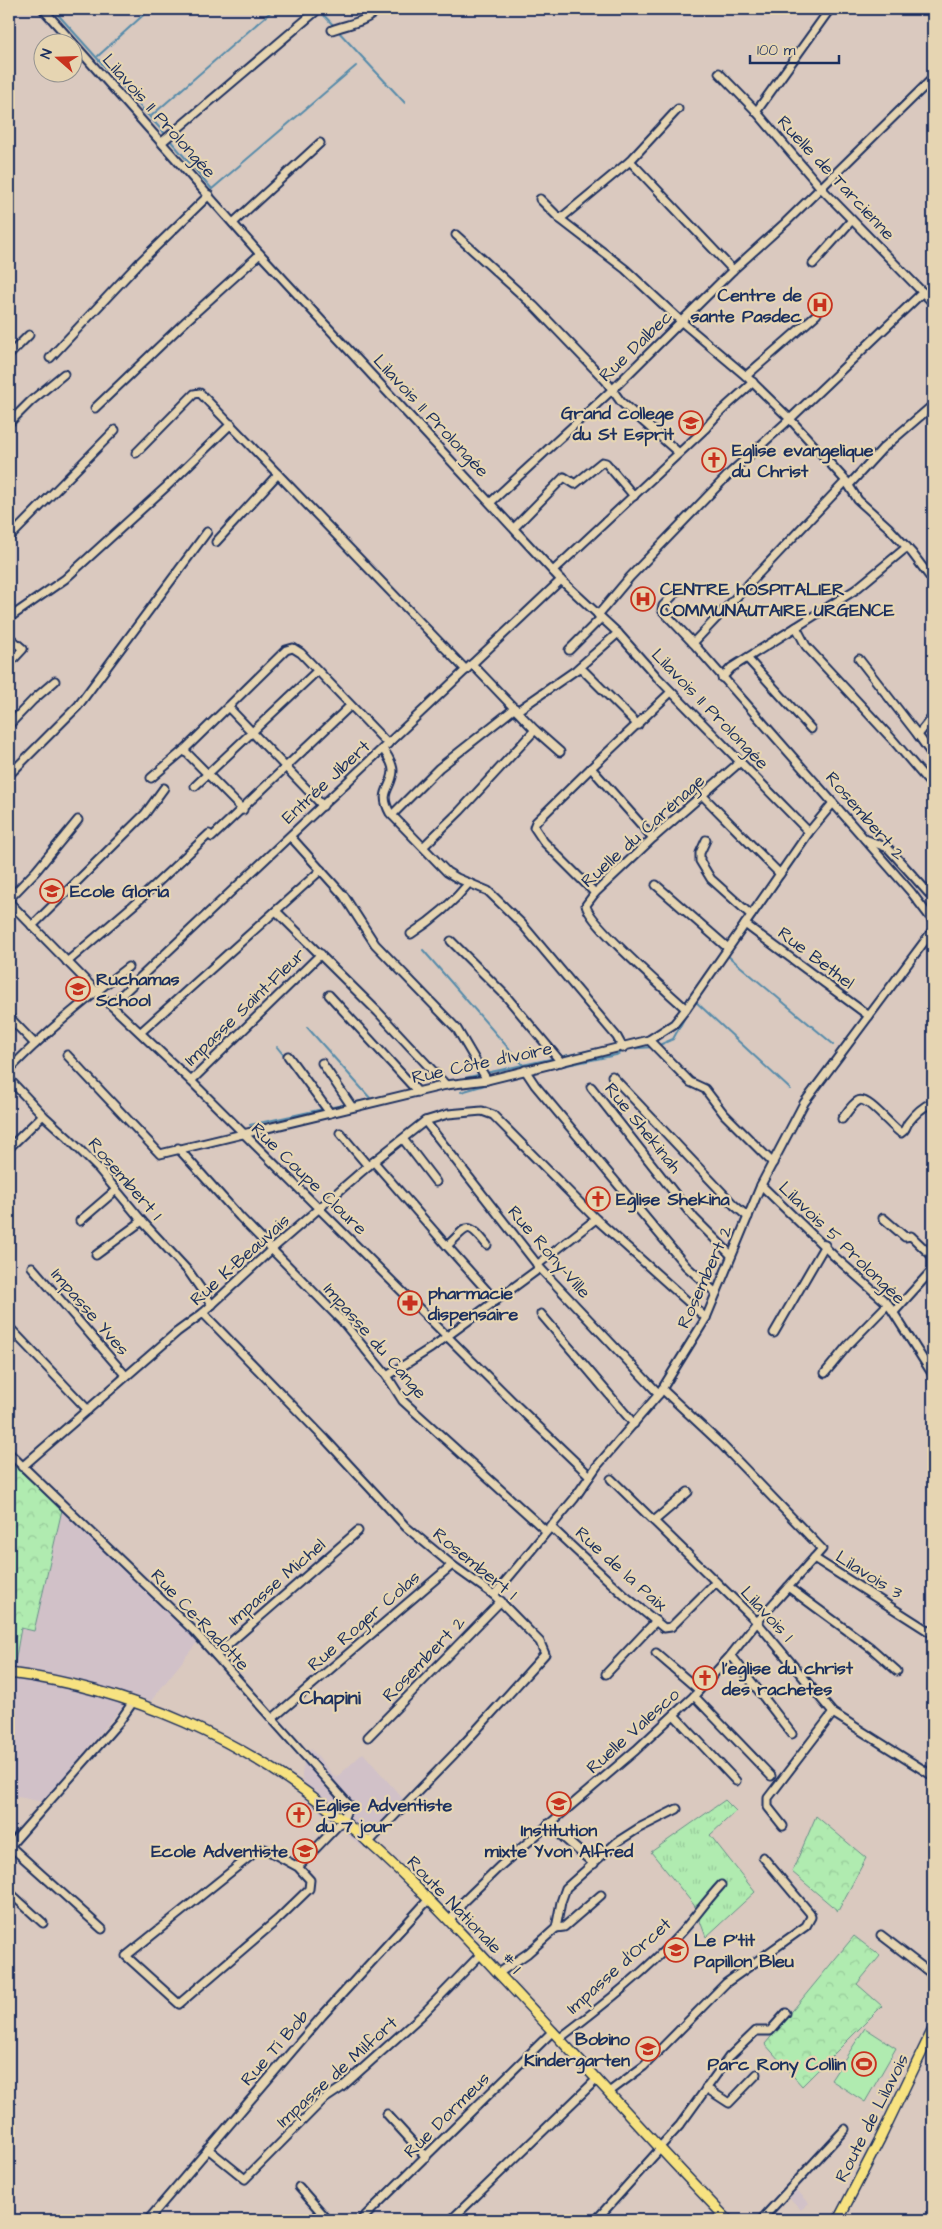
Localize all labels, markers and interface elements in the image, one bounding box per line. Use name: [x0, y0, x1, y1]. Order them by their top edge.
north arrow: [32, 32, 82, 82]
scale bar: [750, 32, 838, 64]
text: 100 m: [757, 40, 796, 61]
text: N: [36, 46, 58, 61]
street label: Lilavois 11 Prolongée: [96, 48, 222, 185]
street label: Ruelle de Tarcienne: [771, 110, 901, 246]
place label: Centre de sante Pasdec: [691, 283, 803, 329]
hospital icon: Centre de sante Pasdec: [807, 292, 833, 318]
street label: Rue Dalbec: [594, 304, 678, 388]
street label: Lilavois 11 Prolongée: [367, 349, 495, 484]
place label: Grand college du St Esprit: [561, 401, 675, 447]
school or university icon: Grand college du St Esprit: [678, 410, 704, 436]
place label: Eglise evangelique du Christ: [731, 438, 874, 484]
church icon: Eglise evangelique du Christ: [701, 447, 727, 473]
place label: CENTRE hOSPITALIER COMMUNAUTAIRE URGENCE: [660, 577, 895, 623]
hospital icon: CENTRE hOSPITALIER COMMUNAUTAIRE URGENCE: [630, 586, 656, 612]
street label: Lilavois 11 Prolongée: [645, 643, 775, 776]
street label: Entrée Jibert: [276, 734, 376, 830]
street label: Rosembert 2: [819, 766, 911, 866]
street label: Ruelle du Carénage: [576, 768, 711, 894]
school or university icon: Ecole Gloria: [39, 878, 65, 904]
place label: Ecole Gloria: [70, 879, 170, 904]
street label: Rue Bethel: [772, 921, 860, 995]
street label: Impasse Saint-Fleur: [179, 942, 311, 1072]
place label: Ruchamas School: [95, 967, 180, 1013]
school or university icon: Ruchamas School: [65, 976, 91, 1002]
street label: Rue Côte d'Ivoire: [410, 1036, 555, 1090]
street label: Rue Shekinah: [599, 1077, 687, 1179]
street label: Rue Coupe Cloure: [246, 1117, 373, 1241]
street label: Rosembert 1: [82, 1132, 168, 1226]
street label: Lilavois 5 Prolongée: [772, 1176, 911, 1311]
church icon: Eglise Shekina: [585, 1186, 611, 1212]
place label: Eglise Shekina: [616, 1187, 730, 1213]
street label: Rue Rony-Ville: [501, 1200, 597, 1305]
street label: Rue K-Beauvais: [185, 1208, 295, 1312]
street label: Rosembert 2: [671, 1221, 739, 1332]
street label: Impasse Yves: [45, 1263, 135, 1361]
street label: Impasse du Cange: [317, 1278, 433, 1405]
place label: pharmacie dispensaire: [427, 1281, 519, 1327]
pharmacy icon: pharmacie dispensaire: [397, 1290, 423, 1316]
street label: Rue de la Paix: [569, 1521, 673, 1617]
street label: Rosembert 1: [427, 1522, 523, 1606]
street label: Impasse Michel: [223, 1533, 331, 1631]
street label: Lilavois 3: [831, 1545, 907, 1605]
street label: Rue Ce-Radotte: [145, 1564, 255, 1677]
street label: Rue Roger Colas: [302, 1565, 426, 1678]
street label: Lilavois 1: [735, 1581, 799, 1647]
street label: Rosembert 2: [377, 1610, 472, 1707]
place label: l'eglise du christ des rachetes: [721, 1656, 854, 1702]
church icon: l'eglise du christ des rachetes: [692, 1665, 718, 1691]
street label: Ruelle Valesco: [581, 1682, 685, 1780]
district label: Chapini: [299, 1684, 362, 1712]
school or university icon: Institution mixte Yvon Alfred: [546, 1791, 572, 1817]
place label: Eglise Adventiste du 7 jour: [315, 1793, 453, 1839]
church icon: Eglise Adventiste du 7 jour: [286, 1802, 312, 1828]
place label: Institution mixte Yvon Alfred: [485, 1818, 634, 1864]
school or university icon: Ecole Adventiste: [292, 1838, 318, 1864]
place label: Ecole Adventiste: [151, 1839, 288, 1864]
street label: Route Nationale # 1: [401, 1850, 527, 1980]
street label: Impasse d'Orcet: [561, 1912, 677, 2020]
place label: Le P'tit Papillon Bleu: [694, 1928, 794, 1974]
school or university icon: Le P'tit Papillon Bleu: [663, 1937, 689, 1963]
street label: Rue Ti Bob: [235, 2005, 315, 2091]
street label: Impasse de Milfort: [271, 2010, 404, 2133]
place label: Bobino Kindergarten: [524, 2027, 631, 2074]
school or university icon: Bobino Kindergarten: [635, 2036, 661, 2062]
street label: Route de Lilavois: [829, 2050, 915, 2186]
sports icon: Parc Rony Collin: [851, 2051, 877, 2077]
place label: Parc Rony Collin: [708, 2052, 846, 2078]
street label: Rue Dormeus: [398, 2066, 496, 2164]

